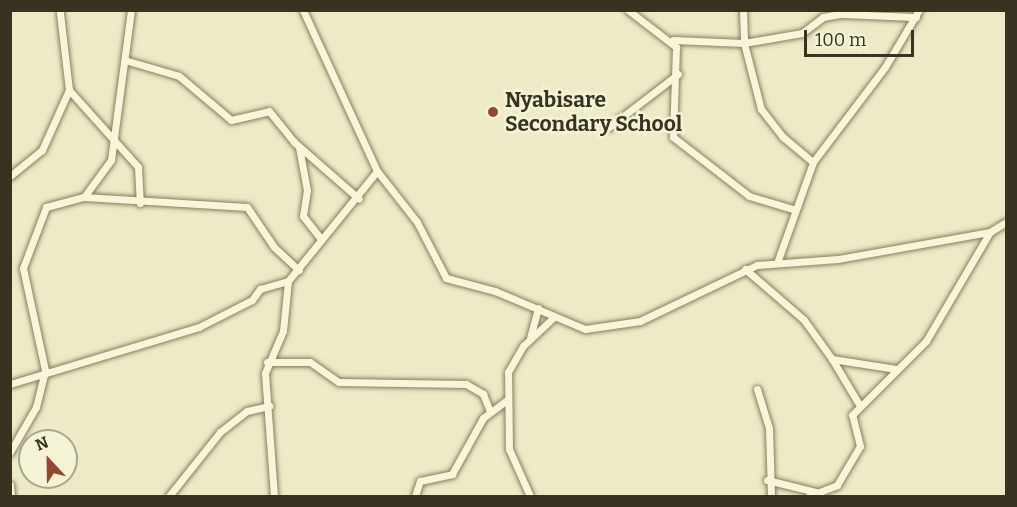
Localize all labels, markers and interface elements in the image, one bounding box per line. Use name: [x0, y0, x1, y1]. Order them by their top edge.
scale bar: [807, 18, 916, 56]
text: 100 m: [815, 29, 866, 51]
place label: Nyabisare Secondary School: [505, 87, 682, 137]
marker: Nyabisare Secondary School: [486, 105, 500, 119]
north arrow: [18, 429, 78, 489]
text: N: [33, 433, 51, 455]

